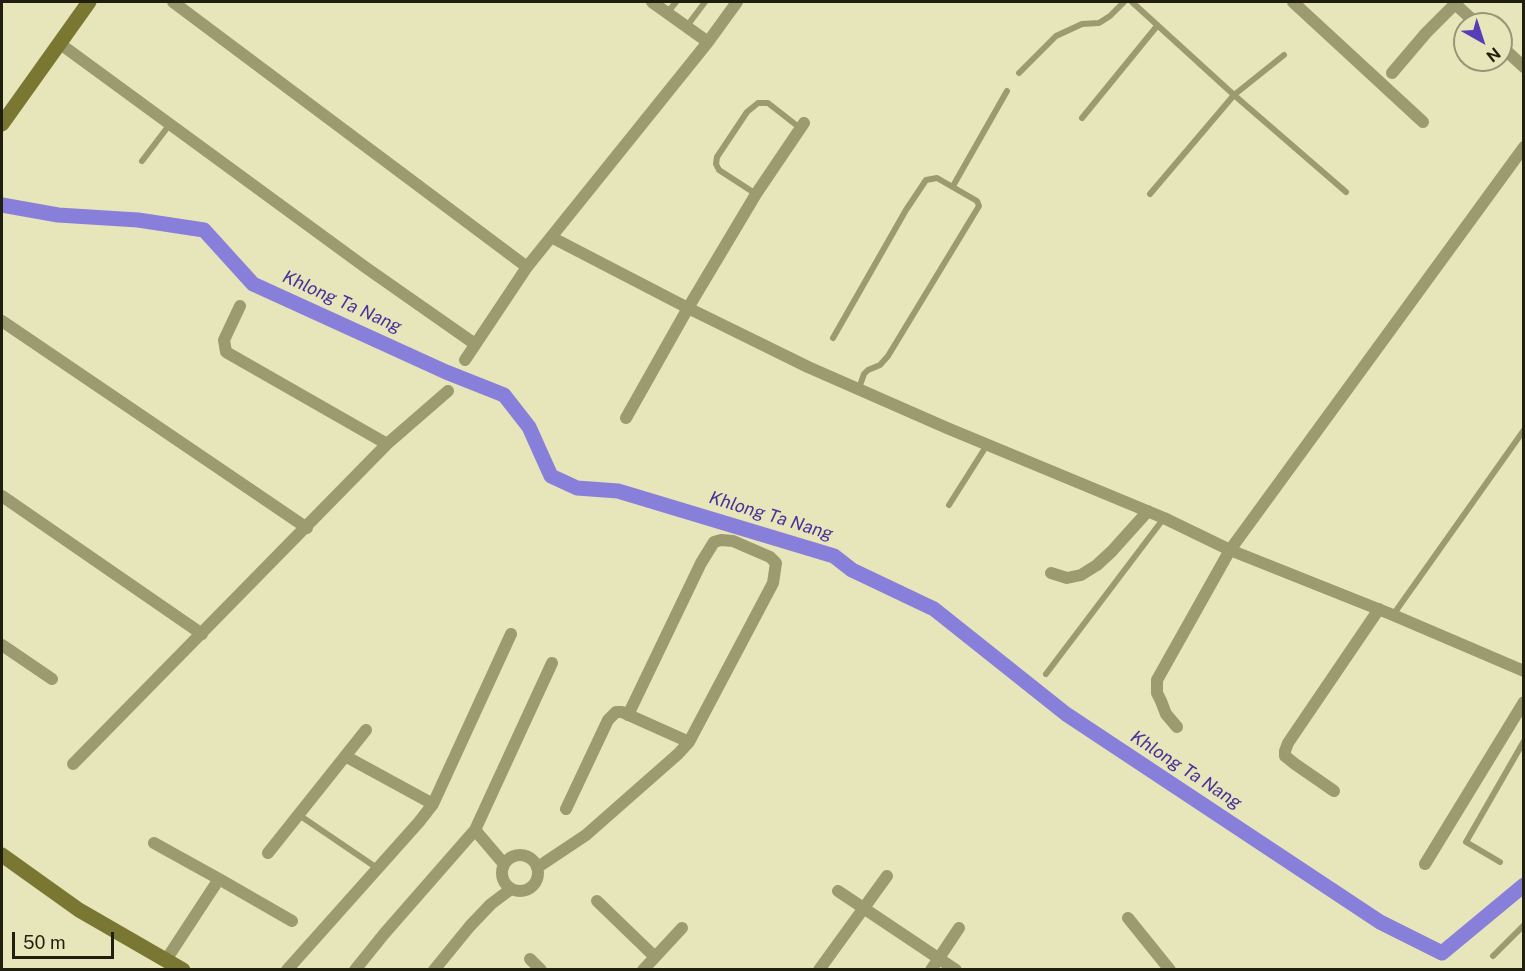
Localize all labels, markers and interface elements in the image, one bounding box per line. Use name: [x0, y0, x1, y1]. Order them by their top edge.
north arrow: [1453, 12, 1513, 72]
text: N: [1483, 43, 1504, 66]
water label: Khlong Ta Nang: [279, 266, 405, 338]
water label: Khlong Ta Nang: [707, 487, 835, 545]
water label: Khlong Ta Nang: [1126, 726, 1246, 814]
scale bar: [15, 920, 117, 958]
text: 50 m: [23, 932, 66, 953]

